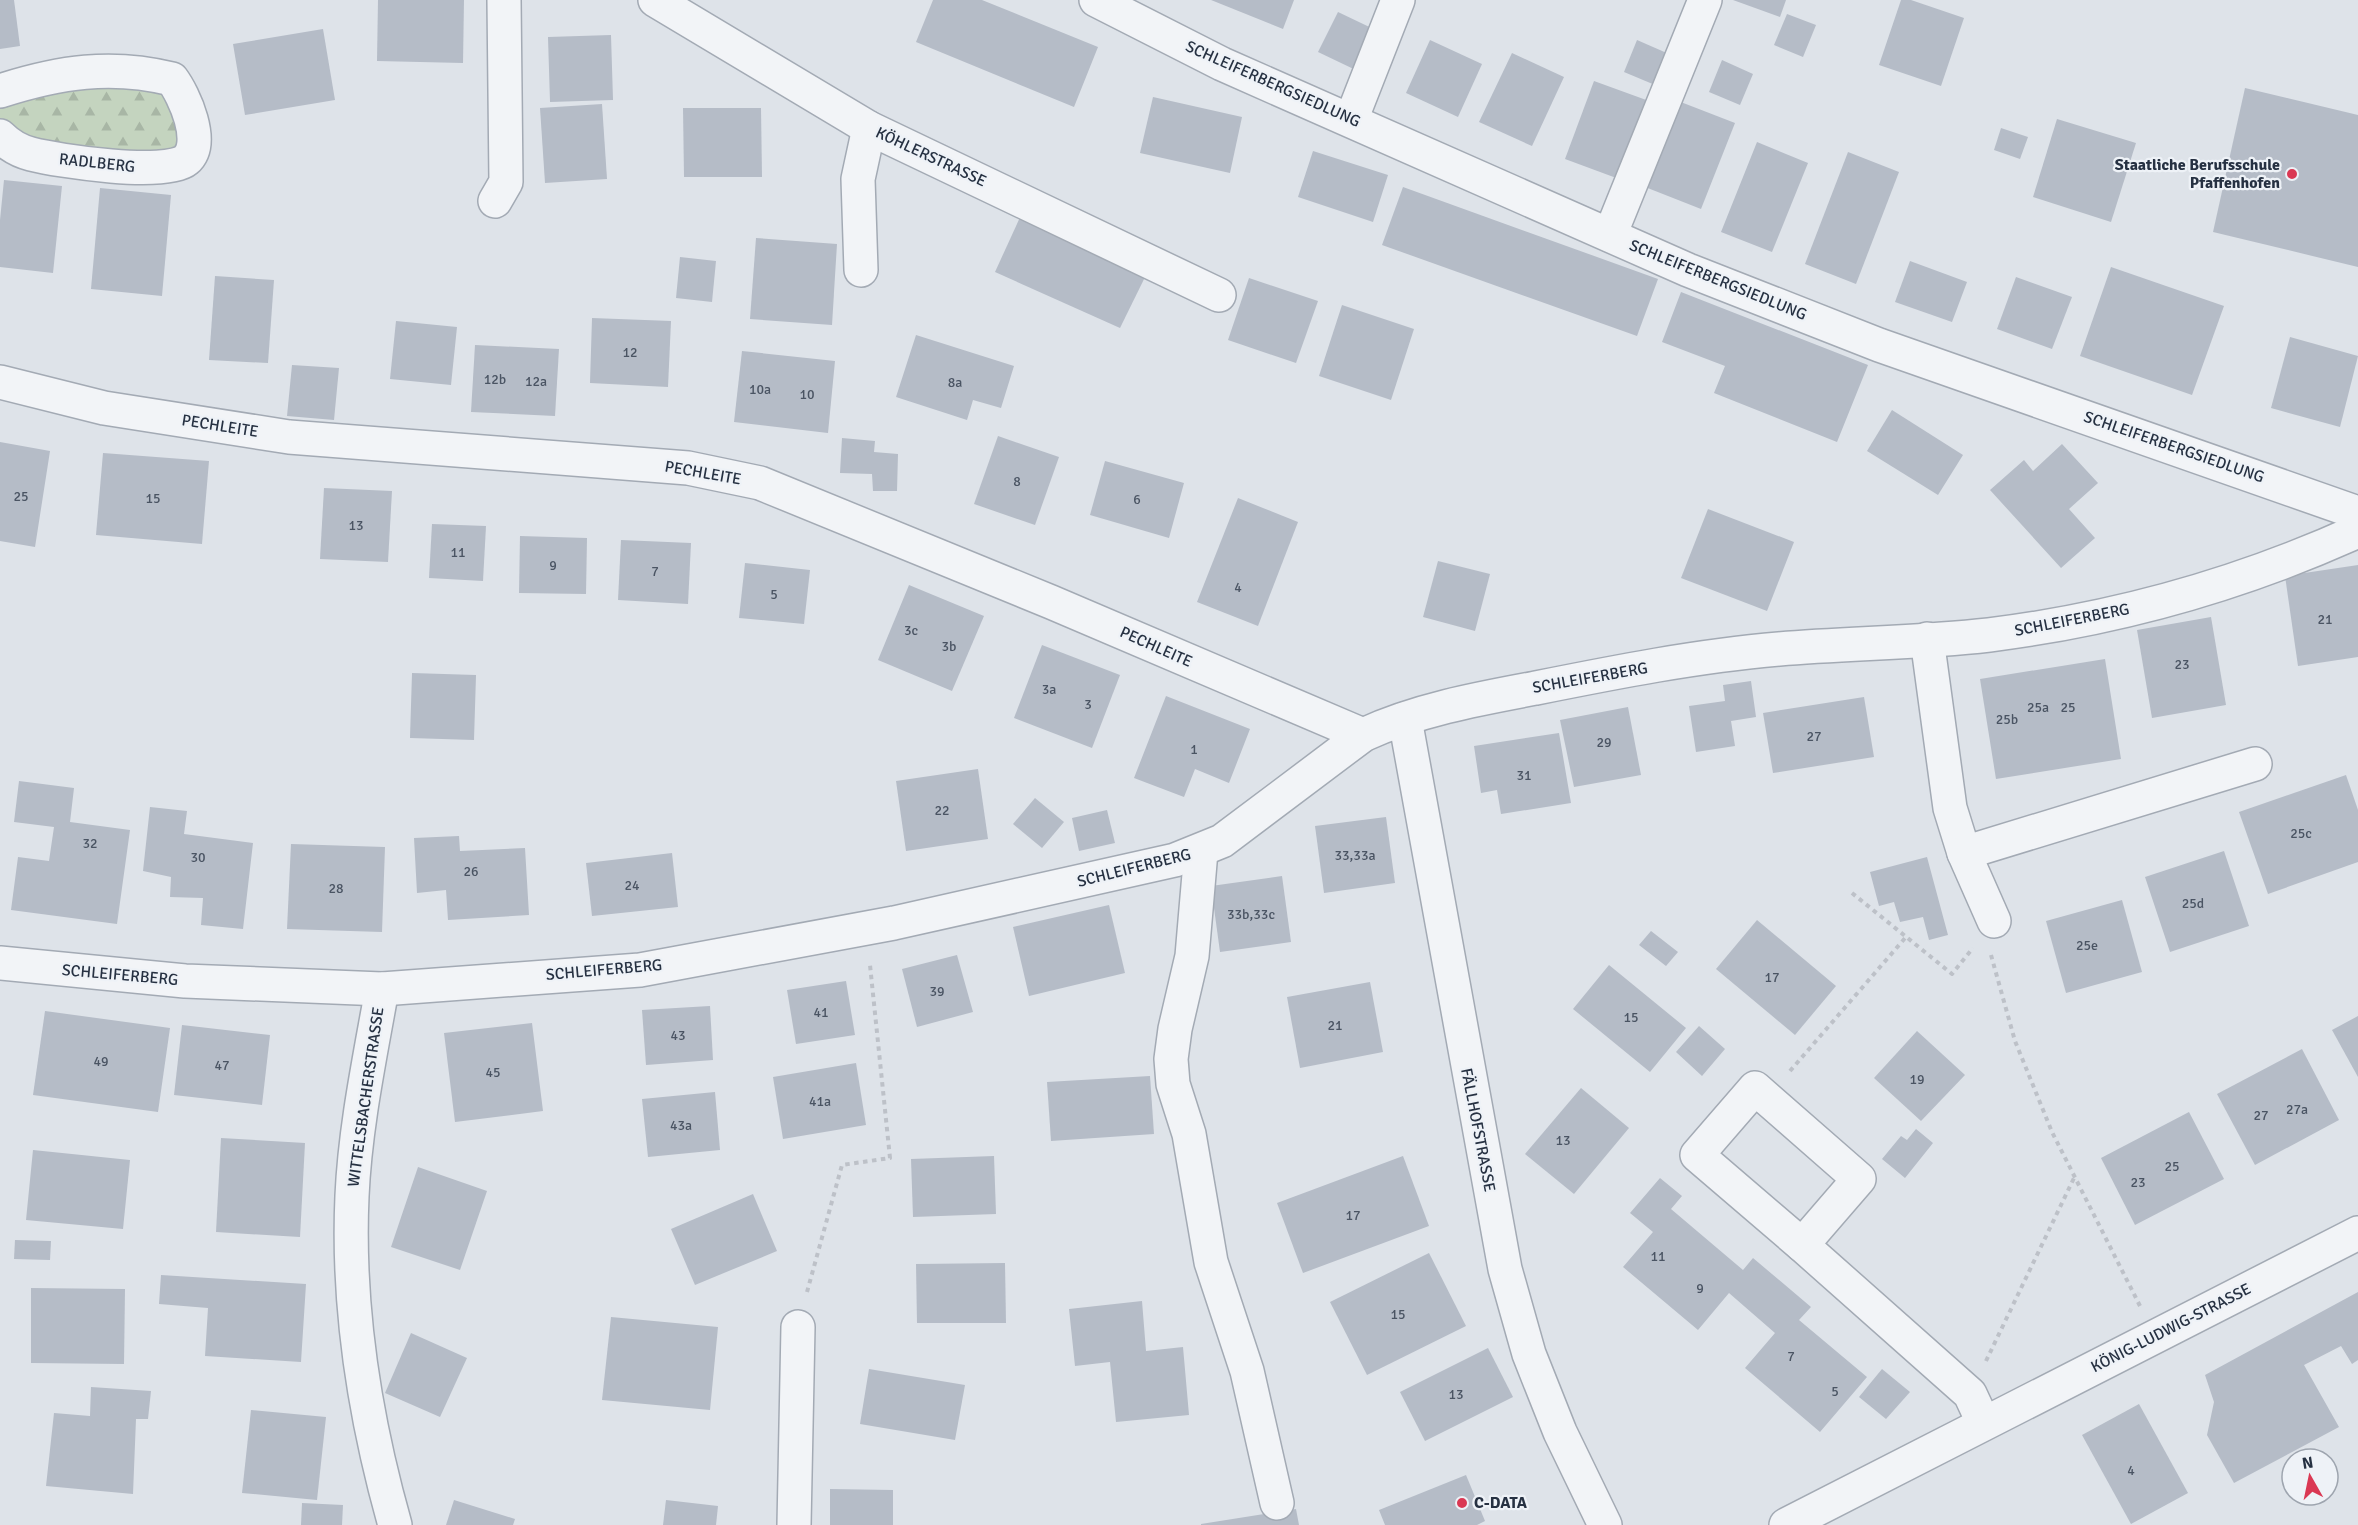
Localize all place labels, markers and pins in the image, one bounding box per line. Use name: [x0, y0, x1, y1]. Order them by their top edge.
place label: Staatliche Berufsschule Pfaffenhofen: [2115, 155, 2280, 193]
marker: Staatliche Berufsschule Pfaffenhofen: [2285, 167, 2299, 181]
place label: C-DATA: [1474, 1493, 1528, 1513]
marker: C-DATA: [1455, 1496, 1469, 1510]

